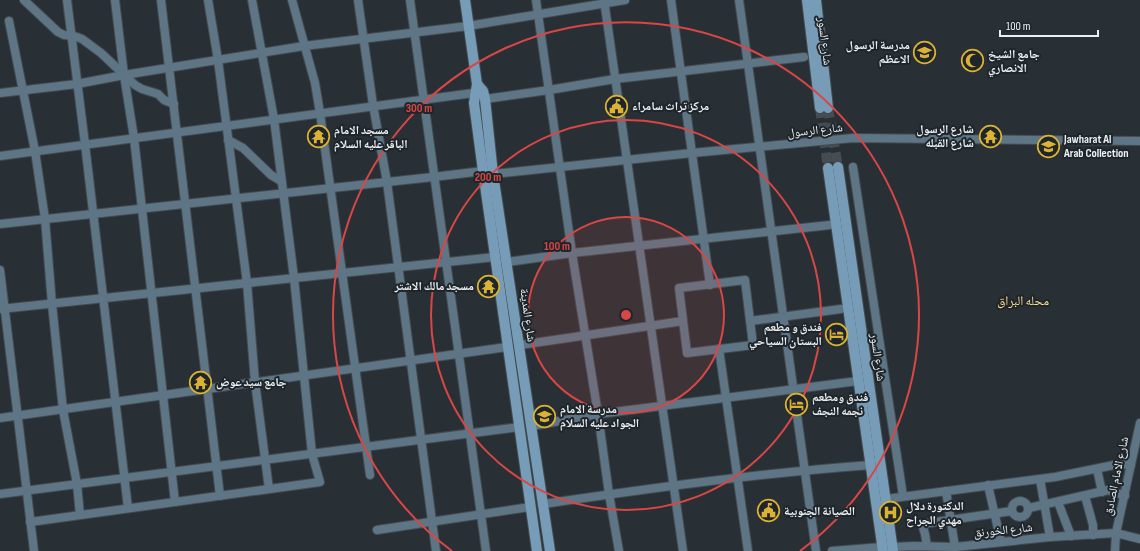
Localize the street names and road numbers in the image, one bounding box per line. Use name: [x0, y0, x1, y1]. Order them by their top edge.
street label: شارع السور: [814, 15, 835, 66]
street label: شارع الرسول: [787, 120, 844, 141]
street label: شارع المدينة: [516, 287, 539, 343]
street label: شارع السور: [867, 331, 888, 382]
street label: شارع الامام الصادق: [1101, 435, 1132, 517]
street label: شارع الخورنق: [973, 520, 1033, 541]

